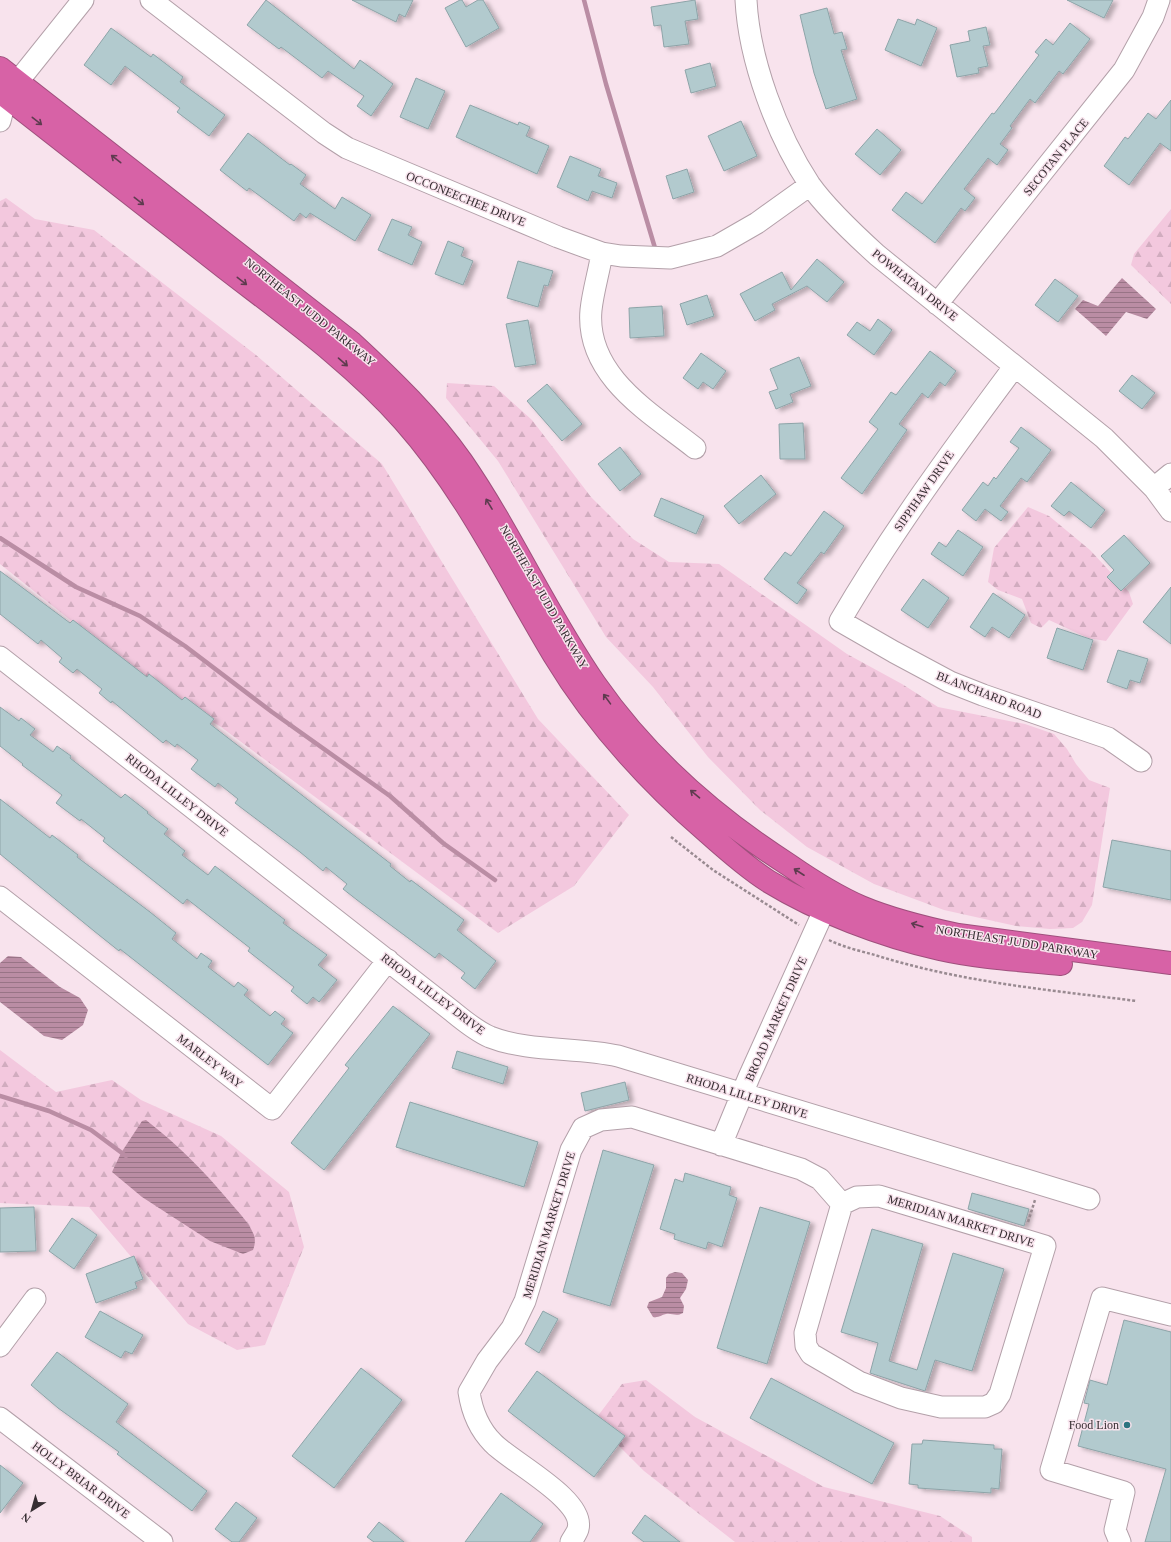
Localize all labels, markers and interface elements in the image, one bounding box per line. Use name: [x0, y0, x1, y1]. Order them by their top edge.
street label: SECOTAN PLACE: [1021, 116, 1091, 198]
one-way arrow: [31, 117, 42, 125]
one-way arrow: [111, 155, 122, 164]
street label: OCCONEECHEE DRIVE: [404, 169, 528, 229]
one-way arrow: [134, 197, 145, 205]
street label: POWHATAN DRIVE: [869, 246, 961, 324]
street label: NORTHEAST JUDD PARKWAY: [242, 255, 378, 369]
one-way arrow: [236, 276, 247, 285]
one-way arrow: [338, 357, 349, 366]
street label: SIPPIHAW DRIVE: [891, 448, 957, 534]
one-way arrow: [485, 498, 493, 510]
street label: NORTHEAST JUDD PARKWAY: [497, 522, 591, 672]
street label: BLANCHARD ROAD: [934, 668, 1044, 722]
one-way arrow: [603, 694, 611, 705]
street label: RHODA LILLEY DRIVE: [123, 751, 231, 839]
one-way arrow: [690, 790, 700, 799]
one-way arrow: [794, 868, 805, 876]
one-way arrow: [911, 921, 924, 928]
street label: NORTHEAST JUDD PARKWAY: [935, 922, 1100, 962]
street label: RHODA LILLEY DRIVE: [378, 950, 488, 1038]
street label: BROAD MARKET DRIVE: [742, 954, 810, 1084]
street label: MARLEY WAY: [174, 1031, 246, 1091]
street label: RHODA LILLEY DRIVE: [685, 1071, 809, 1121]
street label: MERIDIAN MARKET DRIVE: [520, 1150, 578, 1300]
street label: MERIDIAN MARKET DRIVE: [886, 1192, 1036, 1250]
place label: Food Lion: [1069, 1418, 1119, 1432]
marker: Food Lion: [1122, 1420, 1132, 1430]
street label: HOLLY BRIAR DRIVE: [30, 1439, 132, 1521]
north arrow: [12, 1490, 52, 1530]
text: N: [19, 1511, 33, 1525]

